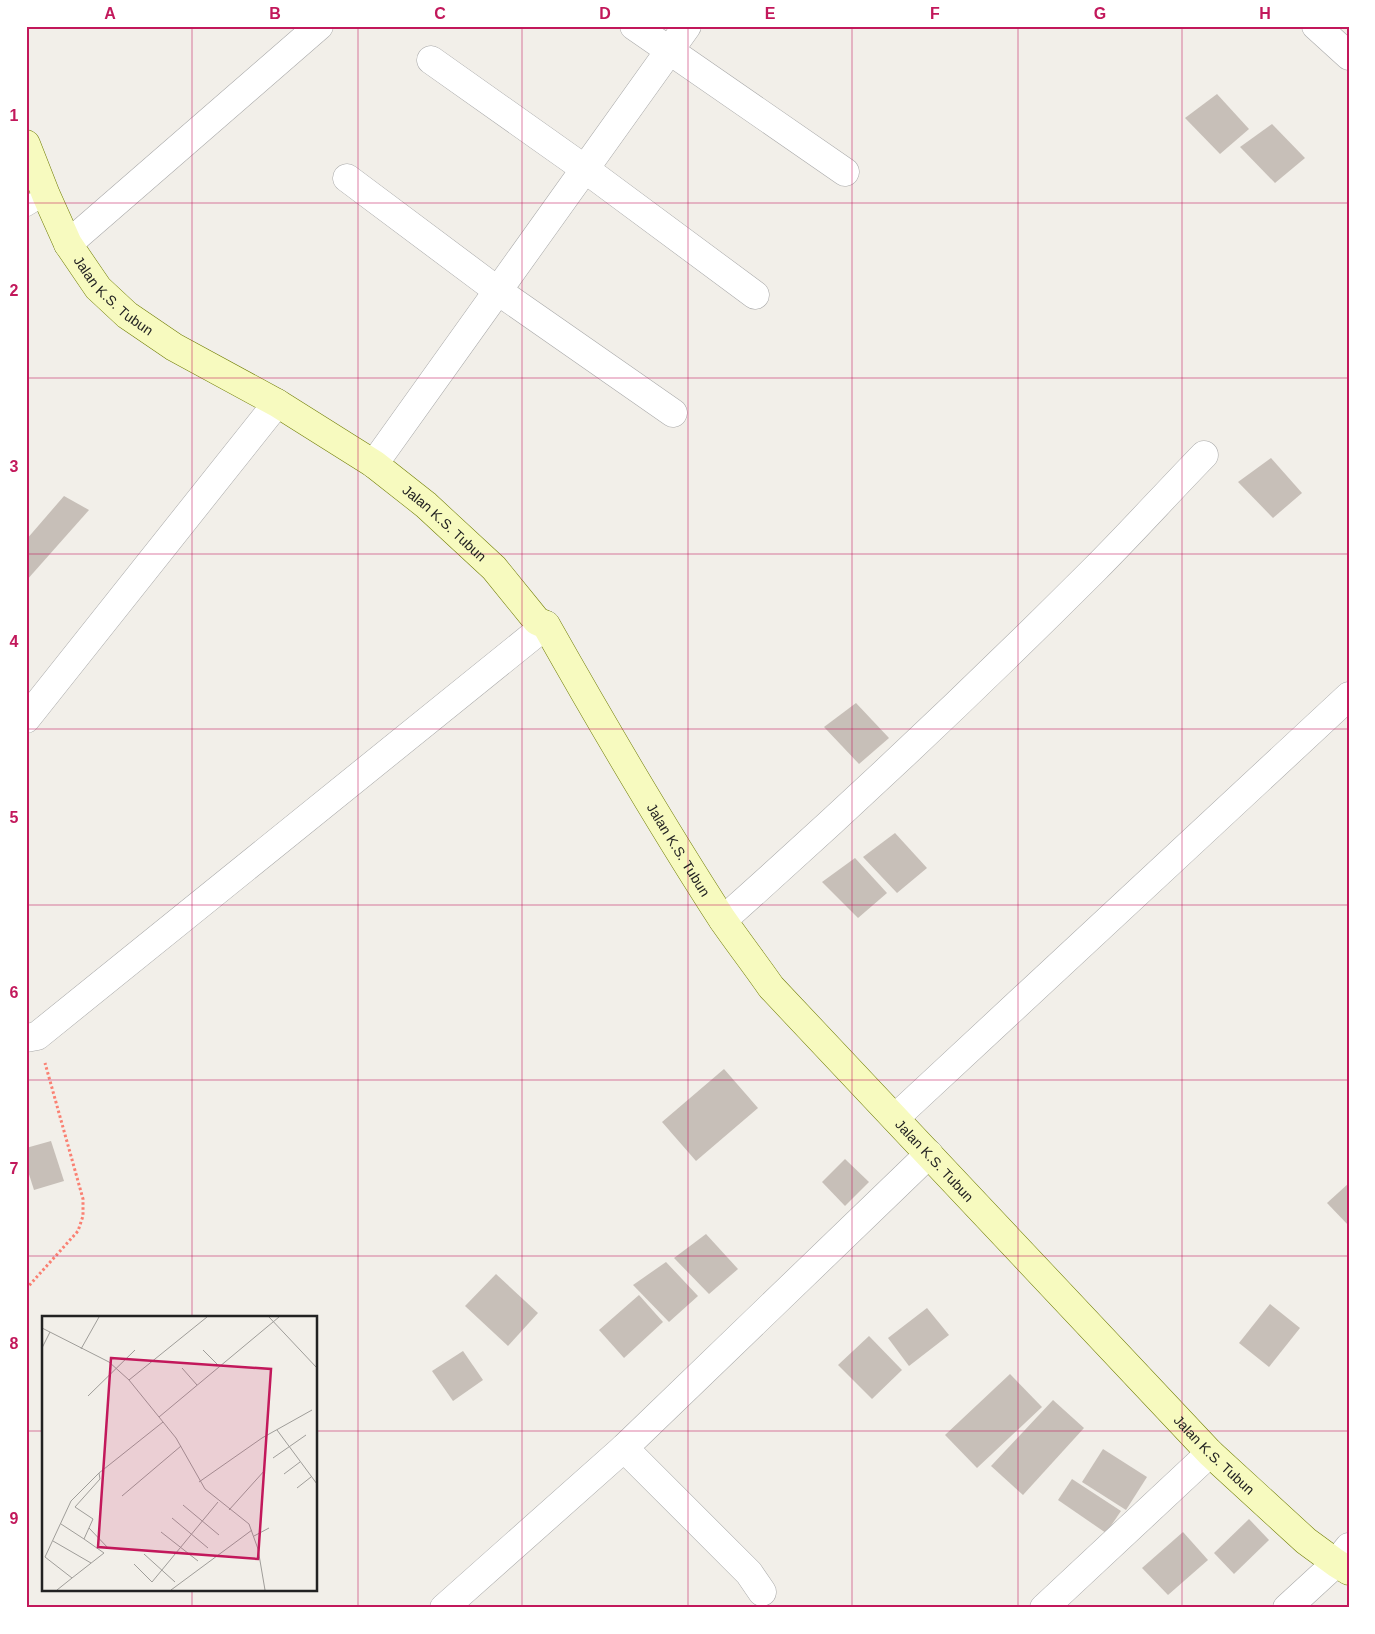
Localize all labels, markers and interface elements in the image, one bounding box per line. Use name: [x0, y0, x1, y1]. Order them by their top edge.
text: A: [104, 5, 116, 22]
text: B: [269, 5, 281, 22]
text: C: [434, 5, 446, 22]
text: D: [599, 5, 611, 22]
text: E: [765, 5, 776, 22]
text: F: [930, 5, 940, 22]
text: G: [1094, 5, 1106, 22]
text: H: [1259, 5, 1271, 22]
text: 1: [10, 107, 19, 124]
street label: Jalan K.S. Tubun: [70, 253, 156, 338]
text: 2: [10, 282, 19, 299]
text: 3: [10, 458, 19, 475]
street label: Jalan K.S. Tubun: [399, 482, 489, 565]
text: 4: [10, 633, 19, 650]
street label: Jalan K.S. Tubun: [644, 800, 713, 899]
text: 5: [10, 809, 19, 826]
text: 6: [10, 984, 19, 1001]
street label: Jalan K.S. Tubun: [892, 1116, 977, 1205]
text: 7: [10, 1160, 19, 1177]
inset map: [42, 1316, 318, 1592]
text: 8: [10, 1335, 19, 1352]
street label: Jalan K.S. Tubun: [1170, 1412, 1258, 1498]
text: 9: [10, 1510, 19, 1527]

